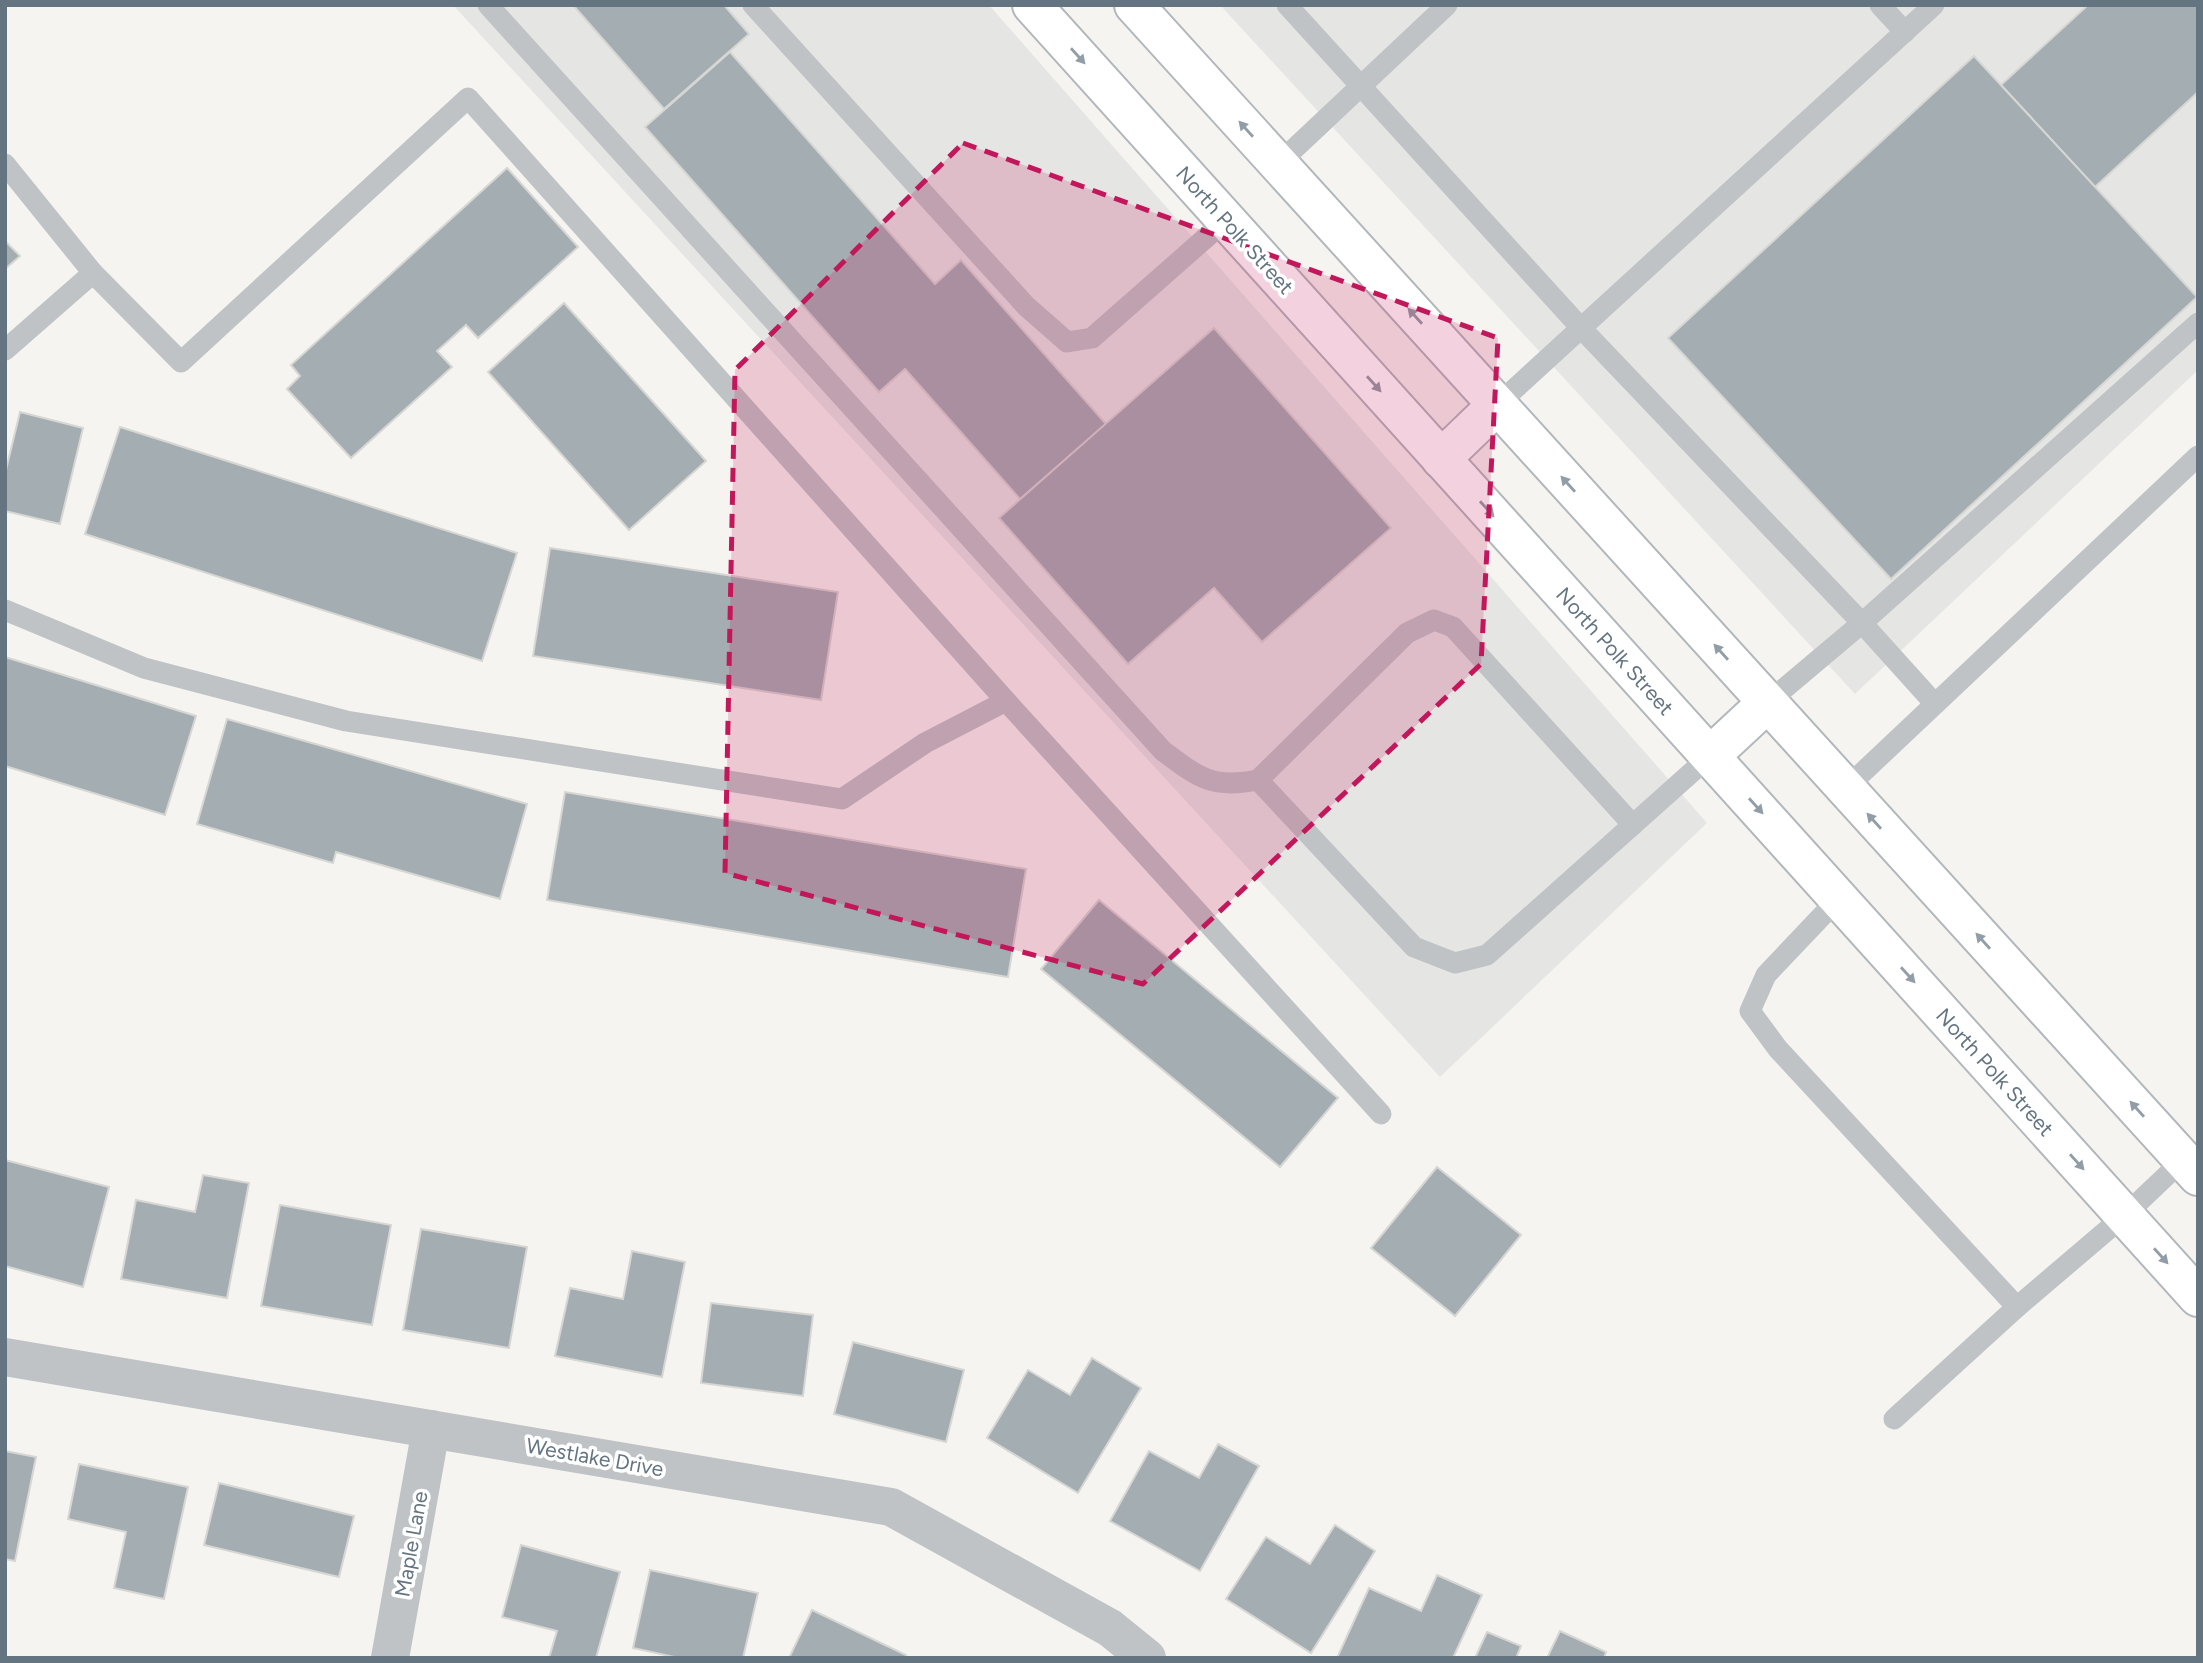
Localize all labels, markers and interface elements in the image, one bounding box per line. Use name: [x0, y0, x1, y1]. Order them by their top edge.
one-way arrow: [1070, 47, 1086, 65]
one-way arrow: [1238, 120, 1254, 138]
street label: North Polk Street: [1171, 161, 1299, 299]
one-way arrow: [1408, 307, 1423, 324]
one-way arrow: [1366, 375, 1382, 393]
one-way arrow: [1560, 475, 1576, 493]
one-way arrow: [1479, 500, 1495, 518]
street label: North Polk Street: [1551, 582, 1679, 720]
one-way arrow: [1714, 644, 1729, 661]
one-way arrow: [1748, 797, 1764, 815]
one-way arrow: [1867, 813, 1883, 830]
one-way arrow: [1976, 933, 1992, 950]
one-way arrow: [1900, 966, 1916, 983]
street label: North Polk Street: [1931, 1003, 2059, 1141]
one-way arrow: [2129, 1101, 2145, 1118]
one-way arrow: [2069, 1153, 2085, 1171]
one-way arrow: [2153, 1247, 2169, 1265]
street label: Westlake Drive: [524, 1433, 666, 1481]
street label: Maple Lane: [389, 1489, 433, 1599]

